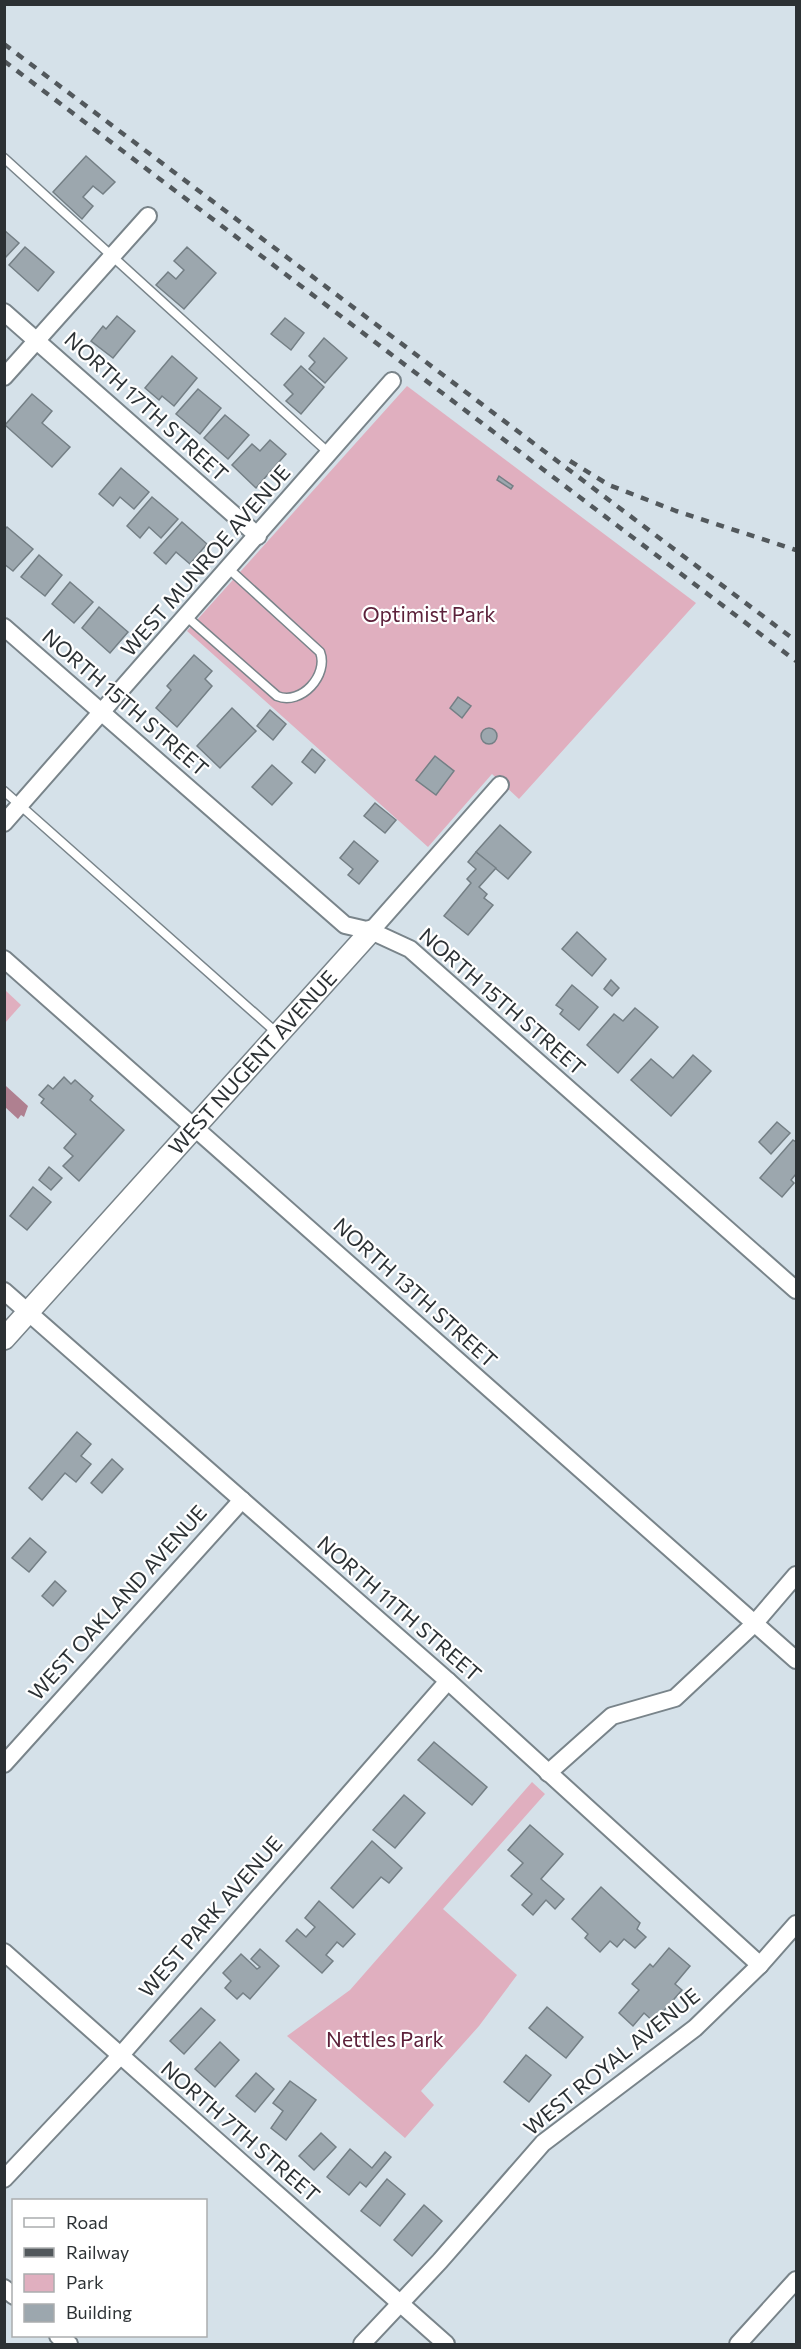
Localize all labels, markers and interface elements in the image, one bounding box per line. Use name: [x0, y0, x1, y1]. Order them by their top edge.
street label: NORTH 17TH STREET: [60, 326, 234, 486]
street label: WEST MUNROE AVENUE: [115, 459, 295, 661]
park label: Optimist Park: [362, 601, 496, 626]
street label: NORTH 15TH STREET: [38, 623, 214, 781]
street label: NORTH 15TH STREET: [415, 922, 591, 1080]
street label: WEST NUGENT AVENUE: [163, 965, 341, 1159]
street label: NORTH 13TH STREET: [329, 1212, 503, 1372]
street label: WEST OAKLAND AVENUE: [23, 1499, 211, 1705]
street label: NORTH 11TH STREET: [313, 1530, 487, 1686]
street label: WEST PARK AVENUE: [133, 1830, 287, 2002]
street label: WEST ROYAL AVENUE: [518, 1982, 704, 2140]
park label: Nettles Park: [326, 2026, 444, 2051]
street label: NORTH 7TH STREET: [157, 2055, 325, 2207]
legend: [12, 2199, 207, 2337]
text: Road: [66, 2211, 108, 2233]
text: Railway: [66, 2241, 129, 2263]
text: Park: [66, 2271, 104, 2293]
text: Building: [66, 2301, 132, 2323]

